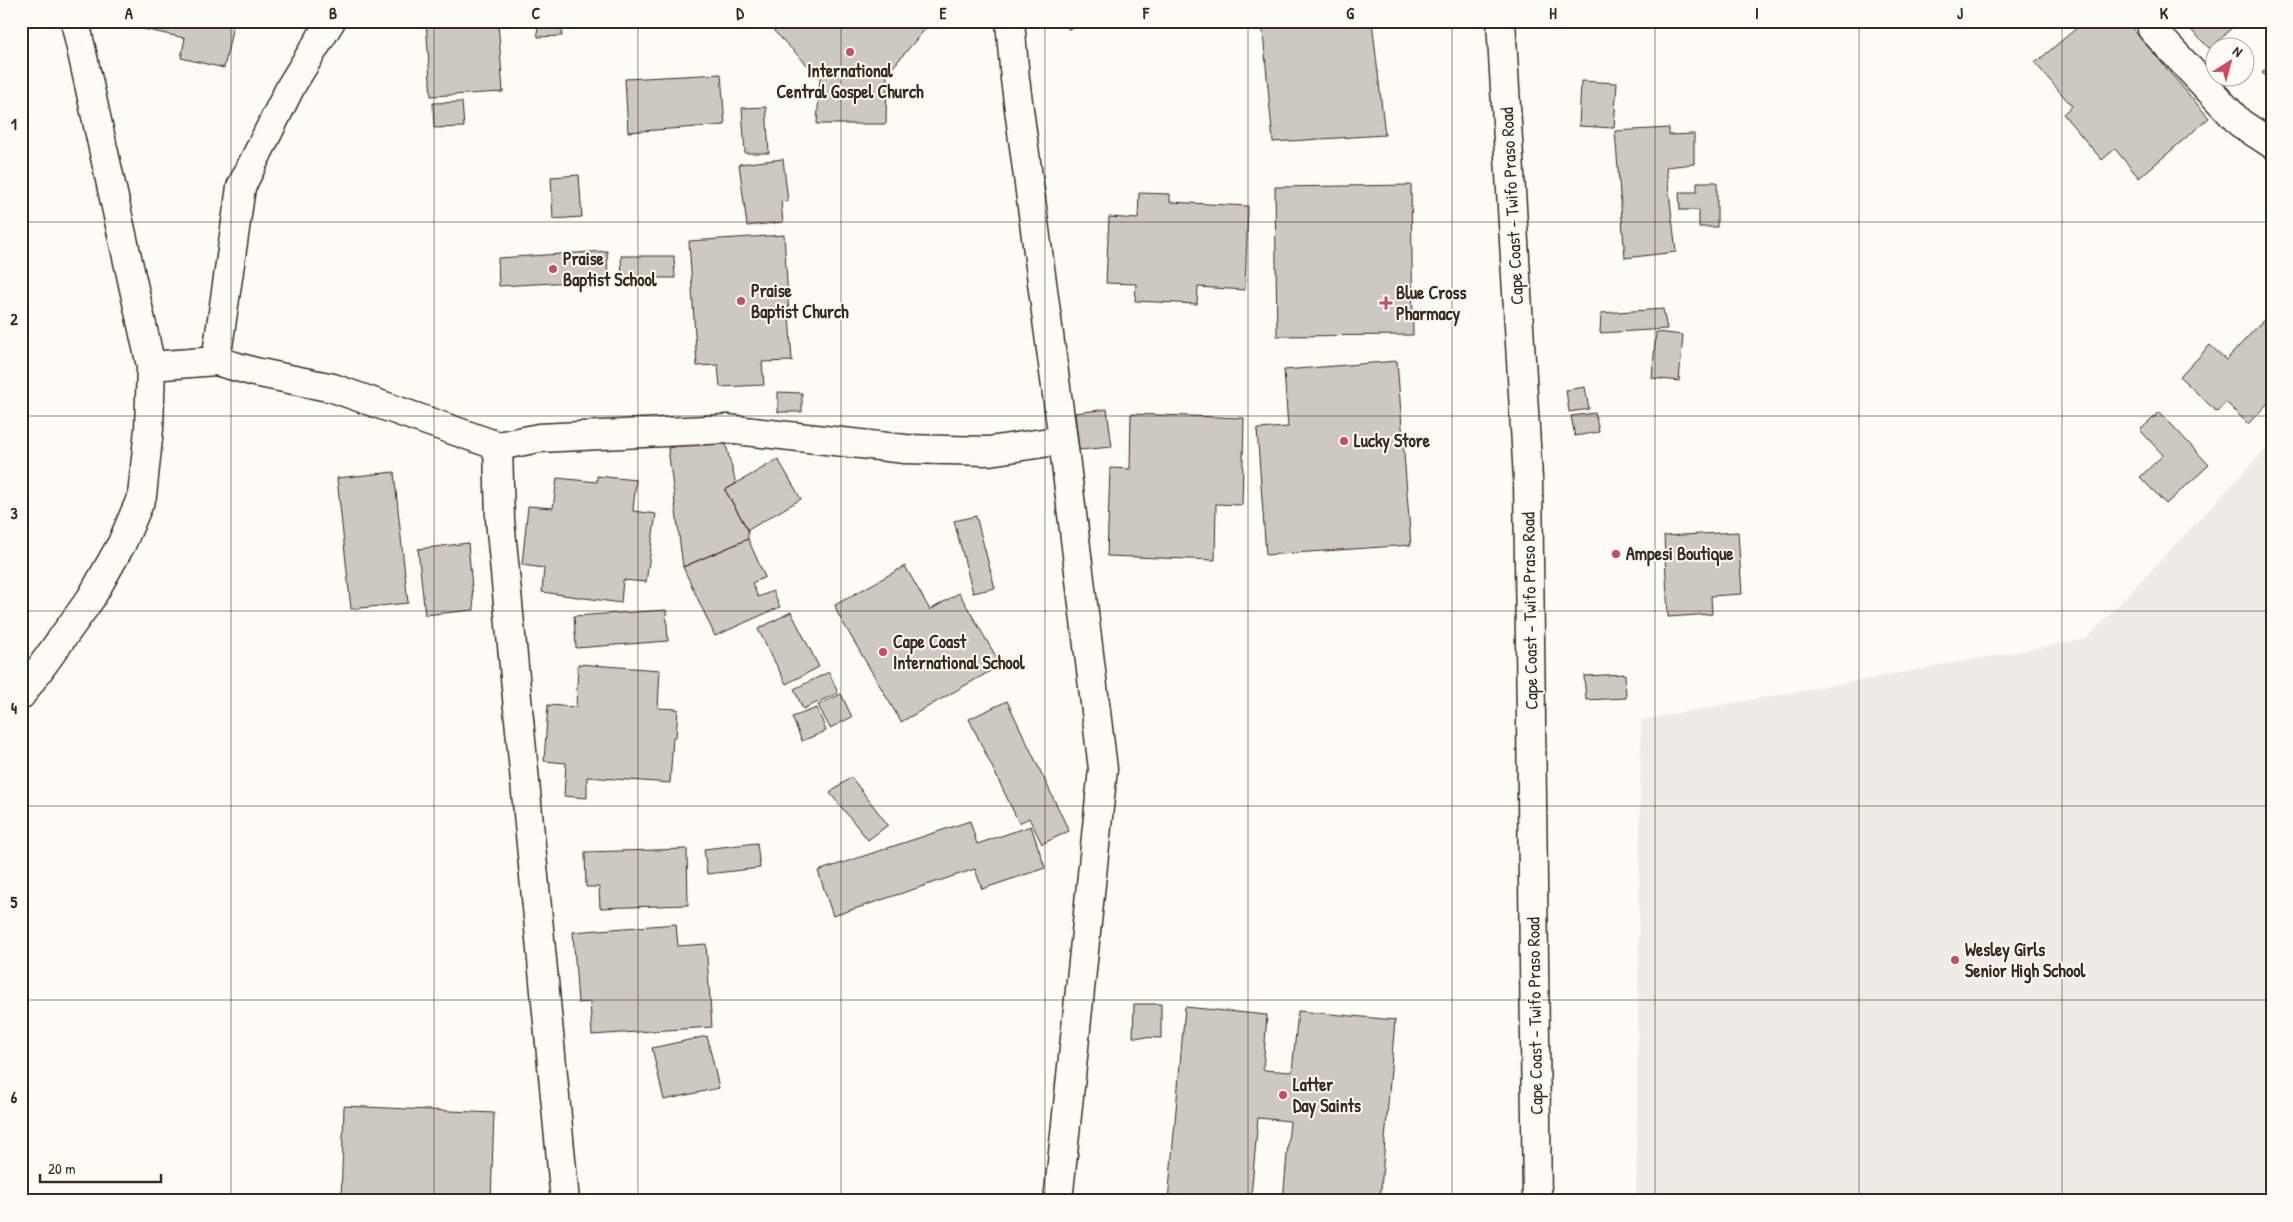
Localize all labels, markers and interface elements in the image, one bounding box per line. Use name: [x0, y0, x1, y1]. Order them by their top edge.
text: A: [125, 2, 133, 24]
text: B: [329, 2, 337, 24]
text: C: [532, 2, 541, 24]
text: D: [736, 2, 744, 24]
text: E: [939, 2, 947, 24]
text: F: [1142, 2, 1150, 24]
text: G: [1346, 2, 1354, 24]
text: H: [1549, 2, 1557, 24]
text: I: [1755, 2, 1759, 24]
text: J: [1957, 2, 1963, 24]
text: K: [2160, 2, 2169, 24]
north arrow: [2206, 38, 2256, 88]
text: N: [2229, 41, 2247, 61]
marker: International Central Gospel Church: [844, 46, 856, 58]
place label: International Central Gospel Church: [777, 58, 924, 105]
street label: Cape Coast - Twifo Praso Road: [1494, 107, 1529, 305]
text: 1: [11, 113, 17, 135]
place label: Praise Baptist School: [563, 246, 658, 293]
marker: Praise Baptist School: [547, 263, 559, 275]
place label: Praise Baptist Church: [751, 278, 849, 325]
place label: Blue Cross Pharmacy: [1396, 280, 1466, 327]
marker: Praise Baptist Church: [735, 295, 747, 307]
marker: Blue Cross Pharmacy: [1380, 297, 1392, 309]
text: 2: [10, 308, 18, 330]
place label: Lucky Store: [1354, 428, 1431, 454]
marker: Lucky Store: [1338, 435, 1350, 447]
text: 3: [10, 502, 18, 524]
street label: Cape Coast - Twifo Praso Road: [1515, 512, 1544, 710]
place label: Ampesi Boutique: [1626, 541, 1734, 567]
marker: Ampesi Boutique: [1610, 548, 1622, 560]
place label: Cape Coast International School: [893, 629, 1026, 675]
marker: Cape Coast International School: [877, 646, 889, 658]
text: 4: [11, 697, 17, 719]
text: 5: [11, 891, 18, 913]
street label: Cape Coast - Twifo Praso Road: [1520, 917, 1549, 1115]
place label: Wesley Girls Senior High School: [1965, 937, 2086, 984]
marker: Wesley Girls Senior High School: [1949, 954, 1961, 966]
place label: Latter Day Saints: [1293, 1072, 1361, 1119]
text: 6: [11, 1086, 18, 1108]
marker: Latter Day Saints: [1277, 1089, 1289, 1101]
scale bar: [40, 1152, 161, 1184]
text: 20 m: [48, 1158, 75, 1179]

